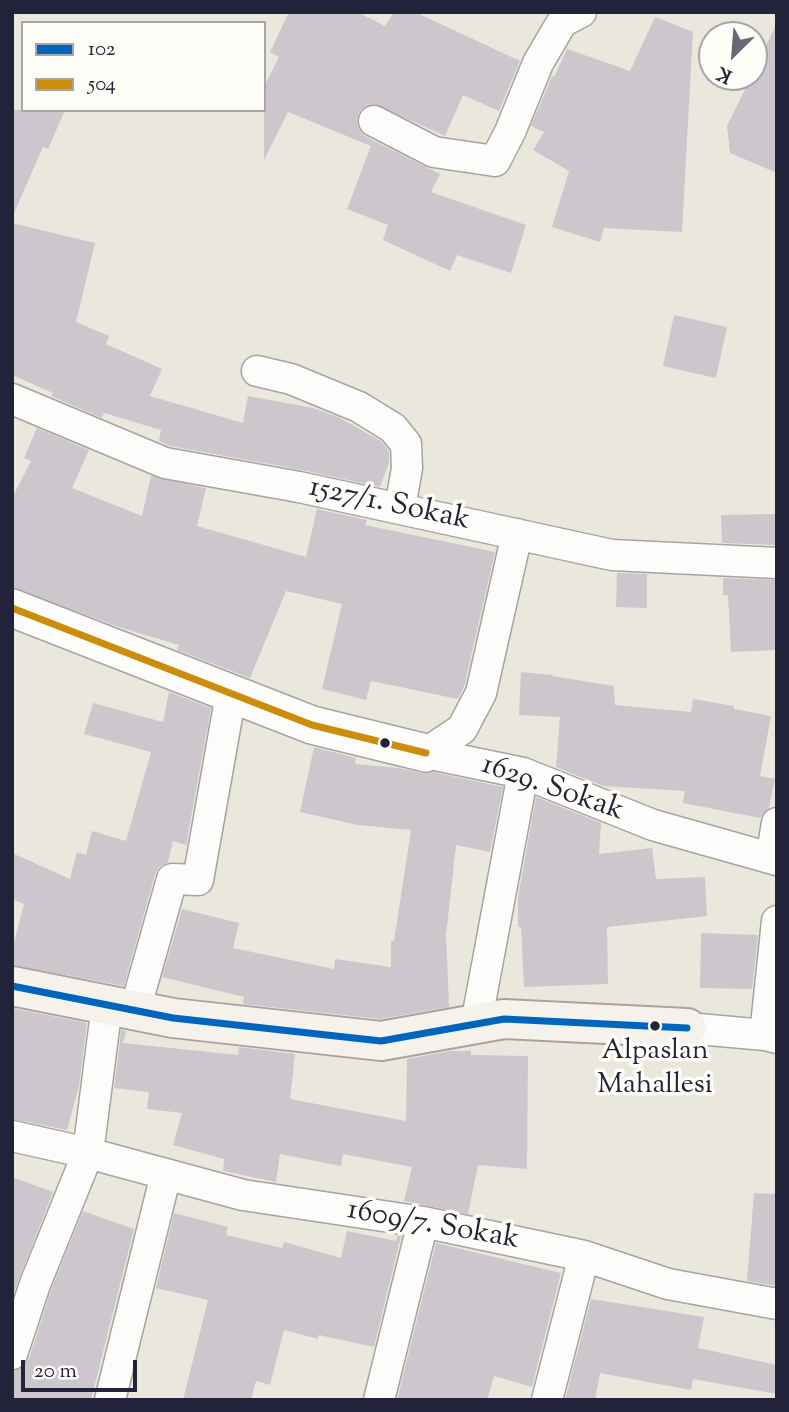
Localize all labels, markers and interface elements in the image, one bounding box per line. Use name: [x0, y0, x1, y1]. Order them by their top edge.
legend: [21, 21, 266, 112]
north arrow: [698, 21, 768, 91]
text: 102: [88, 35, 116, 65]
text: K: [713, 59, 737, 89]
text: 504: [88, 70, 116, 100]
street label: 1527/1. Sokak: [305, 471, 473, 541]
unlabelled marker: [378, 736, 392, 750]
street label: 1629. Sokak: [476, 749, 628, 831]
marker: Alpaslan Mahallesi: [648, 1019, 662, 1033]
place label: Alpaslan Mahallesi: [597, 1036, 713, 1102]
street label: 1609/7. Sokak: [344, 1194, 522, 1260]
scale bar: [24, 1346, 140, 1390]
text: 20 m: [34, 1357, 77, 1387]

